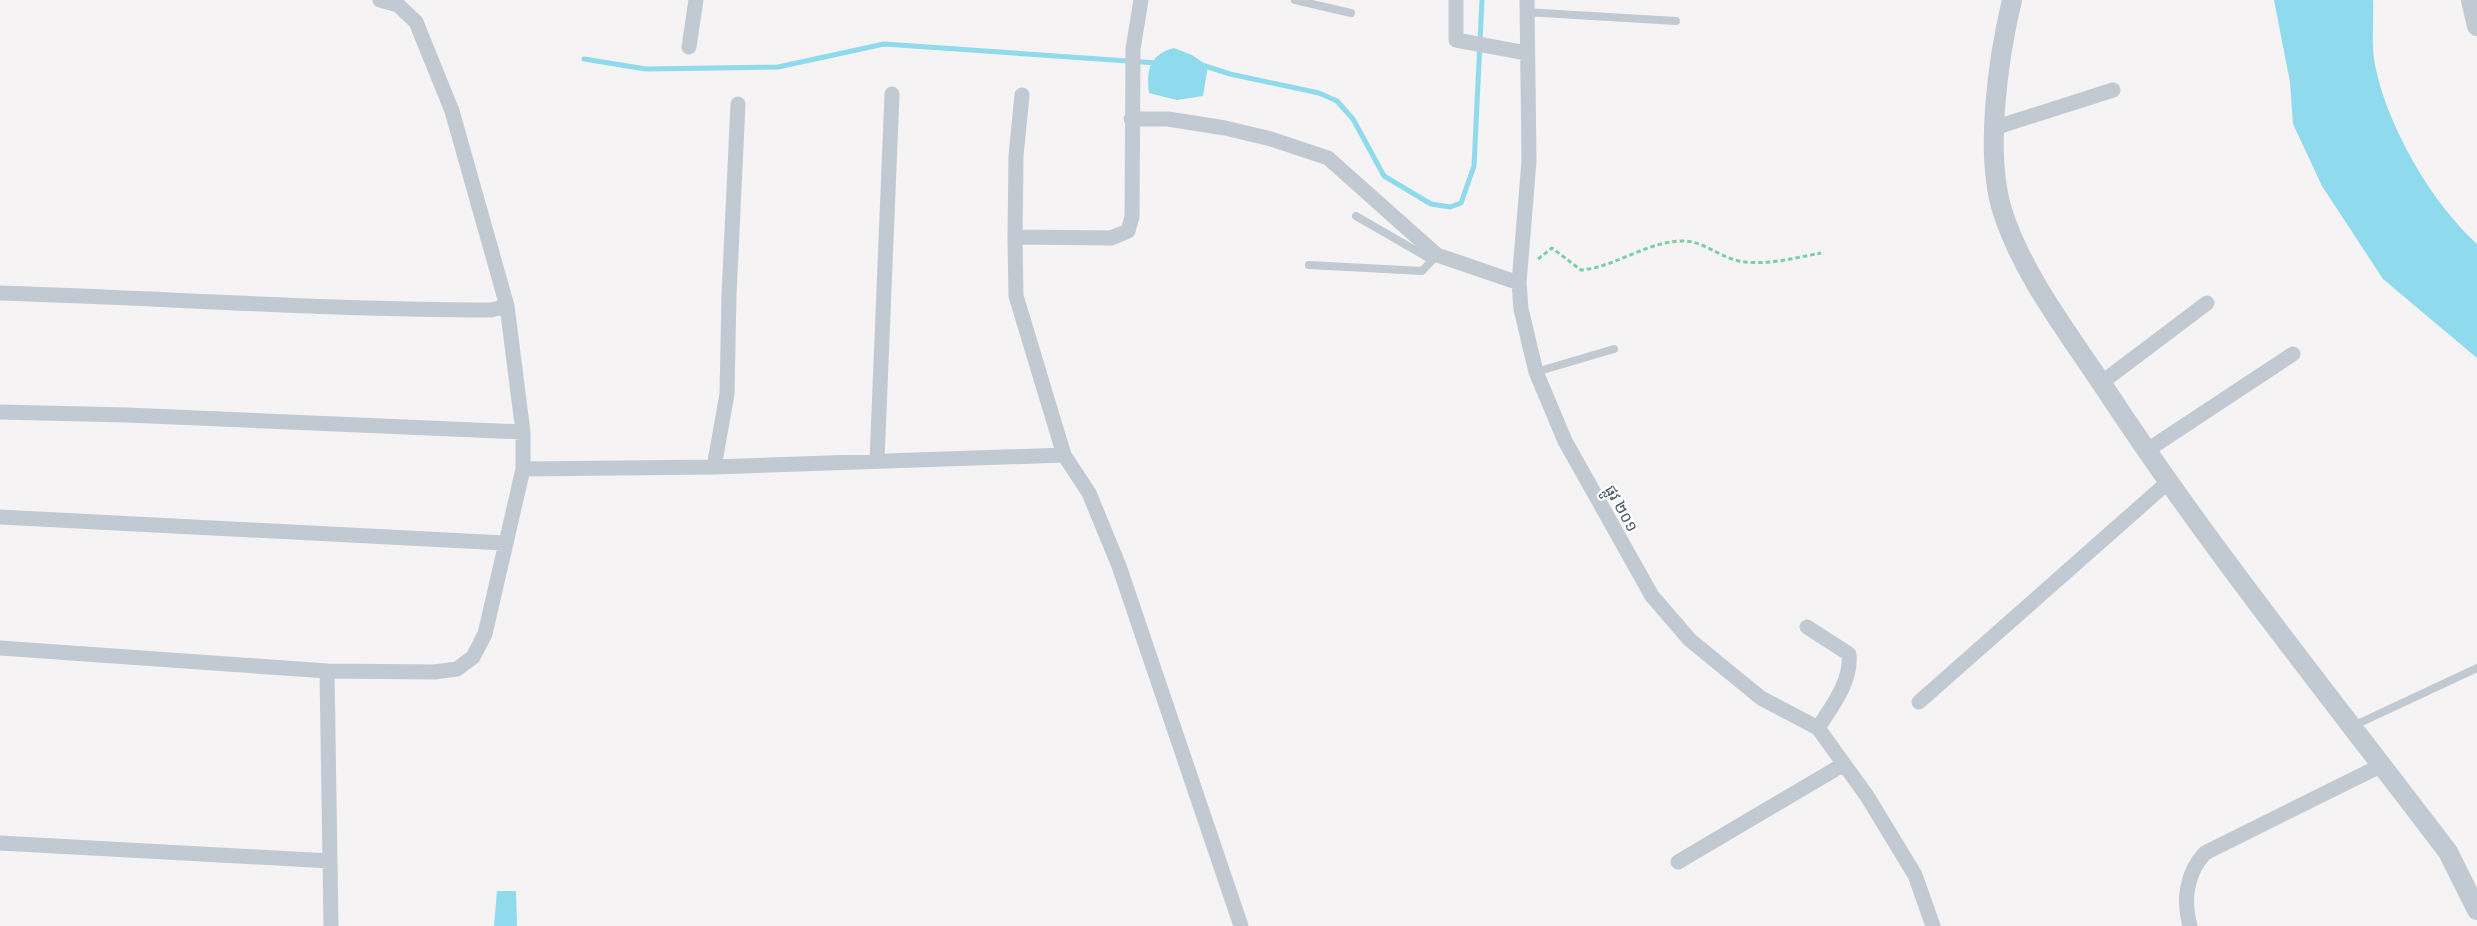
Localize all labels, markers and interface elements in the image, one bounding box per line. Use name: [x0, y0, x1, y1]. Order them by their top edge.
street label: ផ្លូវ ២០១: [1597, 480, 1644, 537]

